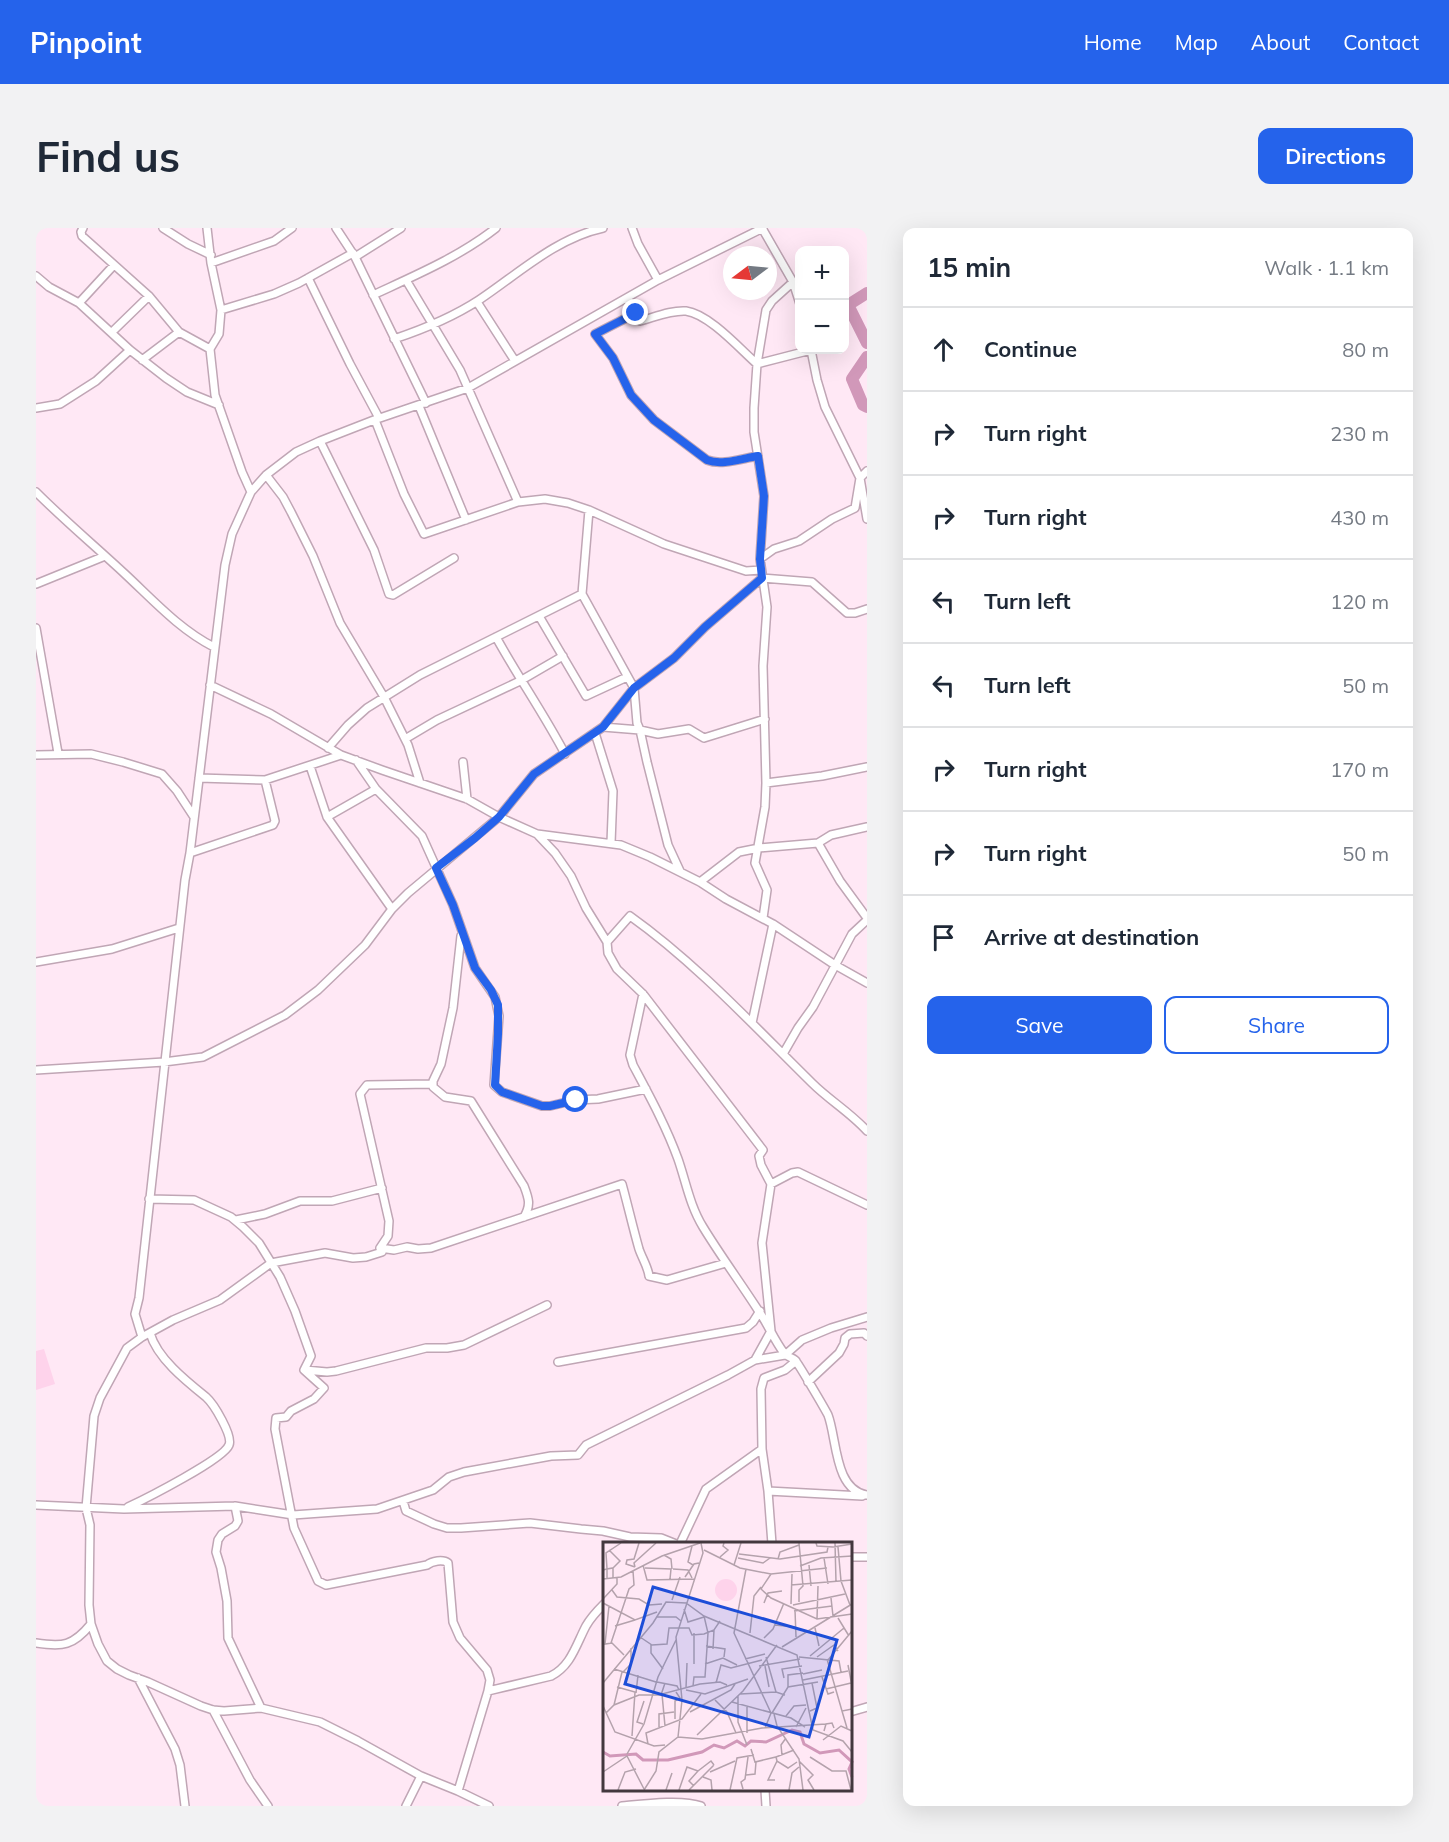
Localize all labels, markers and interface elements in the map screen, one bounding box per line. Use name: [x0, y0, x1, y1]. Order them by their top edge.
text: Pinpoint: [30, 25, 142, 60]
text: Home: [1084, 29, 1142, 55]
text: Map: [1175, 29, 1218, 55]
text: About: [1251, 29, 1310, 55]
text: Contact: [1343, 29, 1419, 55]
button: Directions: [1258, 128, 1413, 184]
text: Find us: [36, 130, 180, 183]
north arrow: [723, 246, 777, 300]
map controls: [795, 246, 849, 354]
button: +: [795, 246, 849, 300]
text: 15 min: [927, 251, 1011, 284]
text: Walk · 1.1 km: [1264, 255, 1389, 280]
route end: [622, 299, 648, 325]
button: −: [795, 300, 849, 354]
icon: ahead: [927, 333, 960, 366]
text: Continue: [984, 335, 1077, 363]
text: 80 m: [1342, 337, 1389, 362]
icon: right: [927, 417, 960, 450]
text: Turn right: [984, 419, 1087, 447]
text: 230 m: [1330, 421, 1389, 446]
icon: right: [927, 501, 960, 534]
text: Turn right: [984, 503, 1087, 531]
text: 430 m: [1330, 505, 1389, 530]
icon: left: [927, 585, 960, 618]
text: Turn left: [984, 587, 1071, 615]
text: 120 m: [1330, 589, 1389, 614]
icon: left: [927, 669, 960, 702]
text: Turn left: [984, 671, 1071, 699]
text: 50 m: [1342, 673, 1389, 698]
icon: right: [927, 753, 960, 786]
text: Turn right: [984, 755, 1087, 783]
text: 170 m: [1330, 757, 1389, 782]
icon: right: [927, 837, 960, 870]
text: Turn right: [984, 839, 1087, 867]
text: 50 m: [1342, 841, 1389, 866]
icon: arrive: [927, 921, 960, 954]
text: Arrive at destination: [984, 923, 1199, 951]
button: Save: [927, 996, 1152, 1054]
button: Share: [1164, 996, 1389, 1054]
route start: [562, 1086, 588, 1112]
inset map: [603, 1542, 852, 1791]

